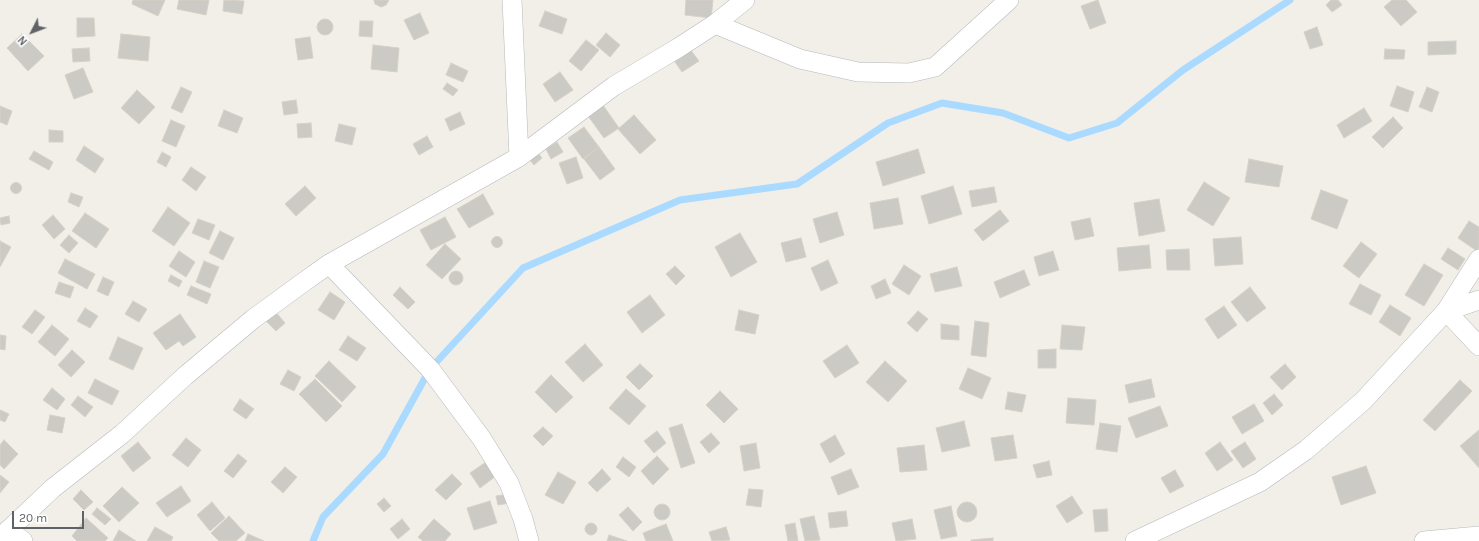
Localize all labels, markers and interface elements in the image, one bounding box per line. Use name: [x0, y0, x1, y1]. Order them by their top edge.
north arrow: [12, 12, 52, 52]
text: N: [15, 33, 30, 48]
scale bar: [14, 503, 86, 529]
text: 20 m: [19, 511, 47, 525]

